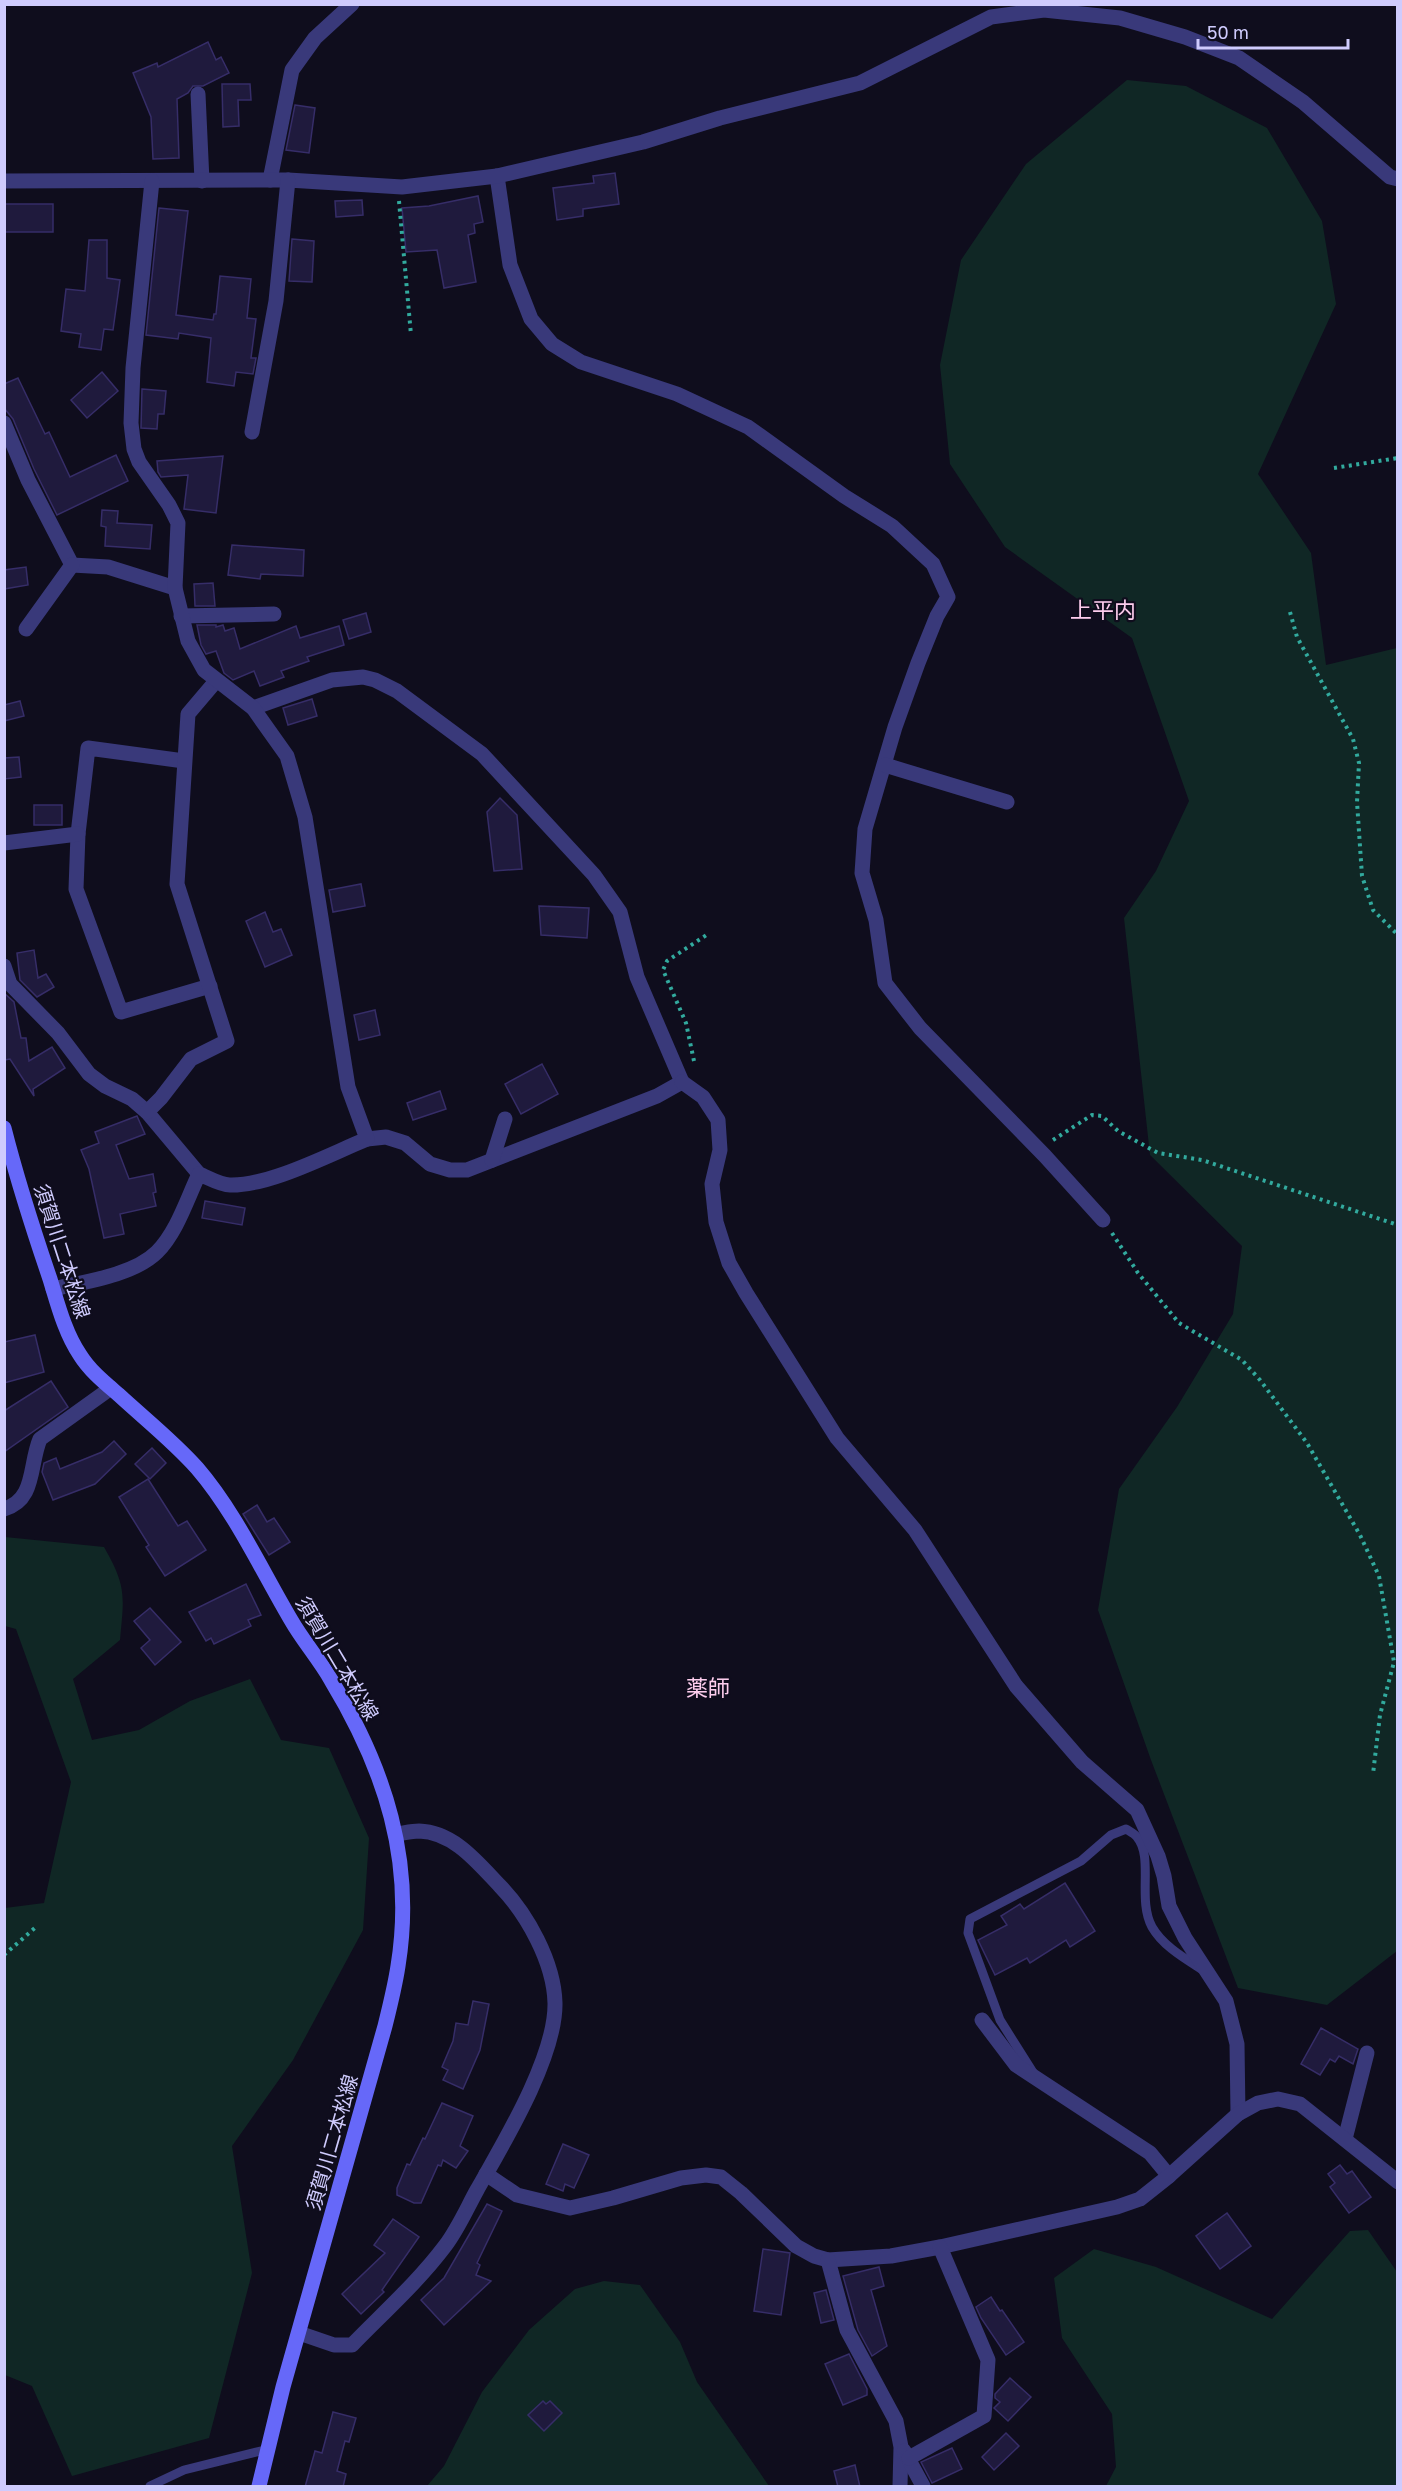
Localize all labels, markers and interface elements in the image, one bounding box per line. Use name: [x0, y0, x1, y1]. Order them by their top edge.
scale bar: [1198, 12, 1348, 50]
text: 50 m: [1207, 21, 1249, 43]
district label: 上平内: [1070, 596, 1136, 623]
street label: 須賀川二本松線: [30, 1181, 96, 1321]
street label: 須賀川二本松線: [292, 1592, 384, 1724]
district label: 薬師: [686, 1674, 730, 1701]
street label: 須賀川二本松線: [300, 2071, 362, 2213]

